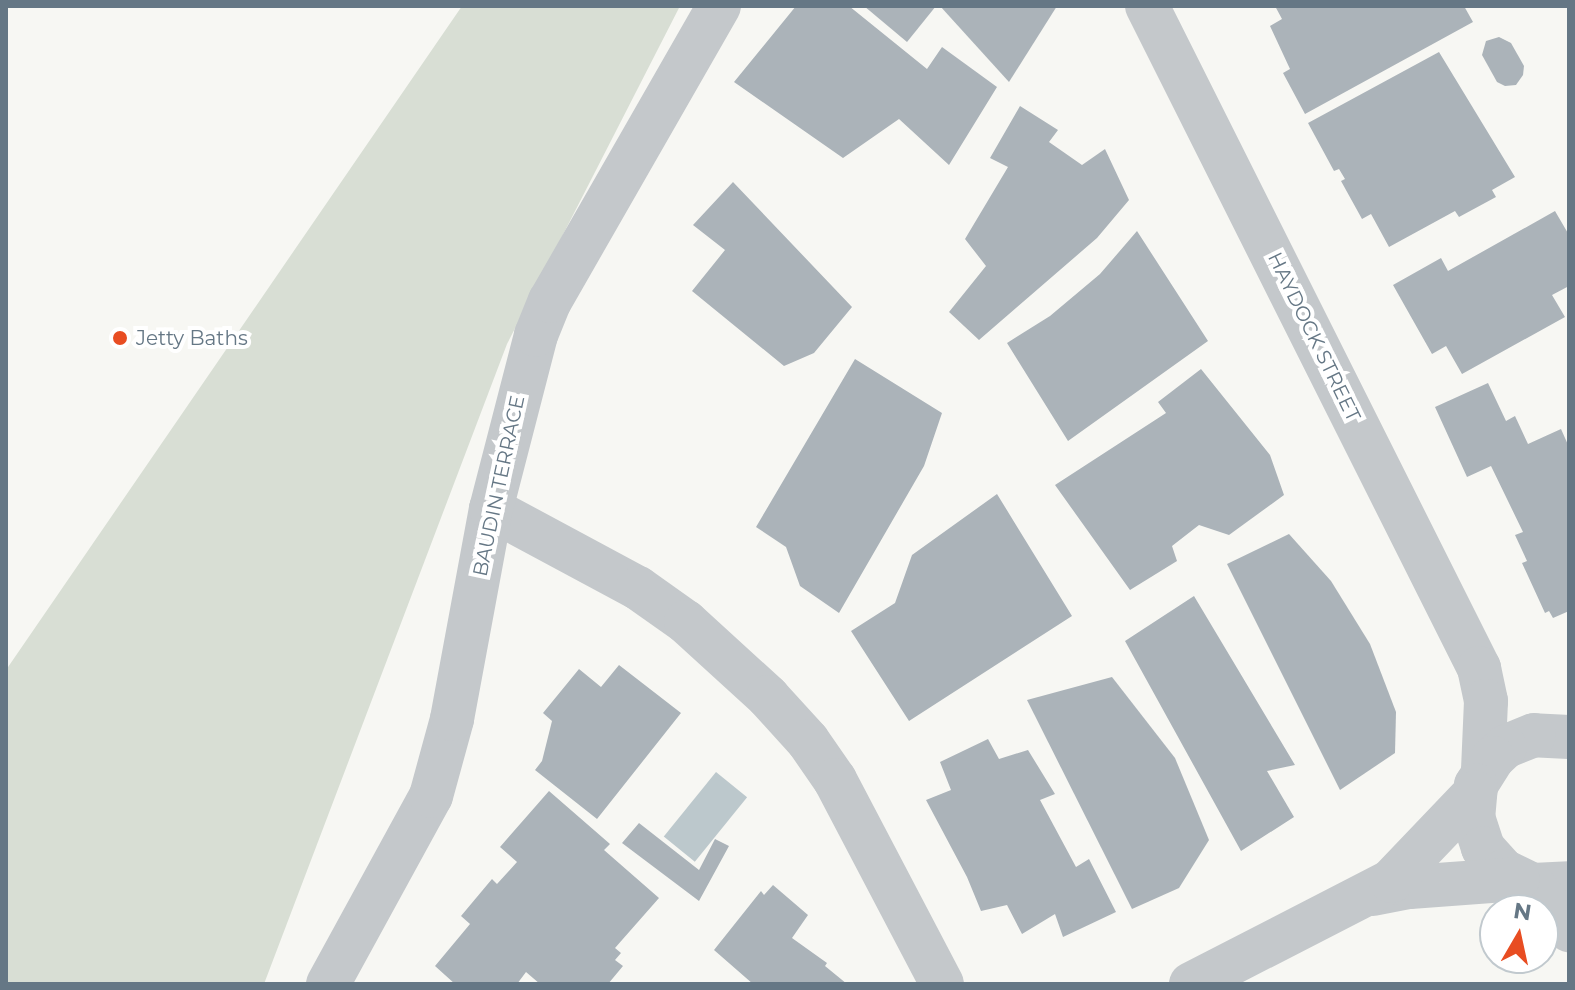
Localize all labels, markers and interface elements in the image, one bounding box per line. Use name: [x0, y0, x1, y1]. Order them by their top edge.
street label: HAYDOCK STREET: [1263, 248, 1365, 426]
place label: Jetty Baths: [136, 326, 248, 350]
marker: Jetty Baths: [111, 329, 129, 347]
street label: BAUDIN TERRACE: [468, 393, 530, 579]
north arrow: [1479, 894, 1559, 974]
text: N: [1512, 897, 1533, 927]

